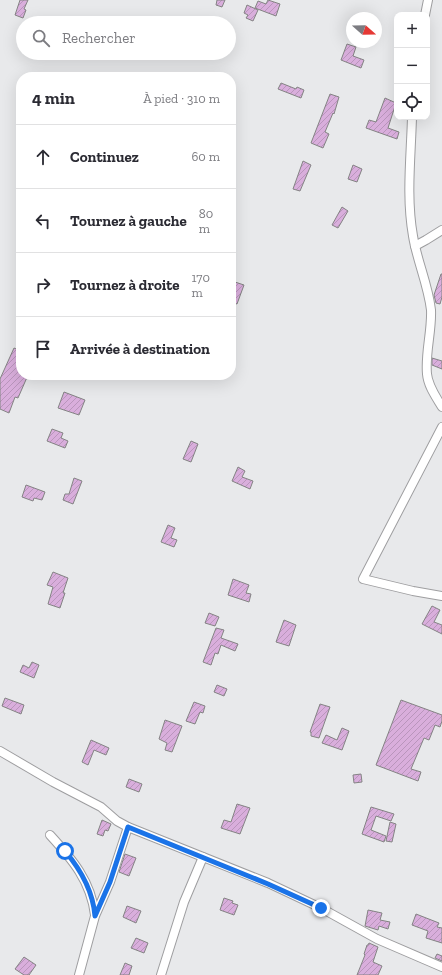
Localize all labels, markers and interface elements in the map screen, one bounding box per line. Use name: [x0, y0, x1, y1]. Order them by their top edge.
north arrow: [346, 12, 382, 48]
map controls: [394, 12, 430, 120]
button: +: [394, 12, 430, 48]
search box: [16, 16, 236, 60]
icon: search: [30, 27, 52, 49]
text: Rechercher: [62, 29, 136, 47]
button: −: [394, 48, 430, 84]
button: locate: [394, 84, 430, 120]
text: 4 min: [32, 88, 75, 108]
text: À pied · 310 m: [143, 91, 220, 106]
icon: ahead: [32, 146, 54, 168]
text: Continuez: [70, 148, 139, 166]
text: 60 m: [191, 149, 220, 164]
text: 80 m: [199, 206, 213, 236]
icon: left: [32, 210, 54, 232]
text: Tournez à gauche: [70, 212, 187, 230]
text: 170 m: [192, 270, 210, 300]
icon: right: [32, 274, 54, 296]
text: Tournez à droite: [70, 276, 180, 294]
icon: arrive: [32, 338, 54, 360]
text: Arrivée à destination: [70, 340, 210, 358]
route start: [56, 842, 74, 860]
route end: [312, 899, 330, 917]

